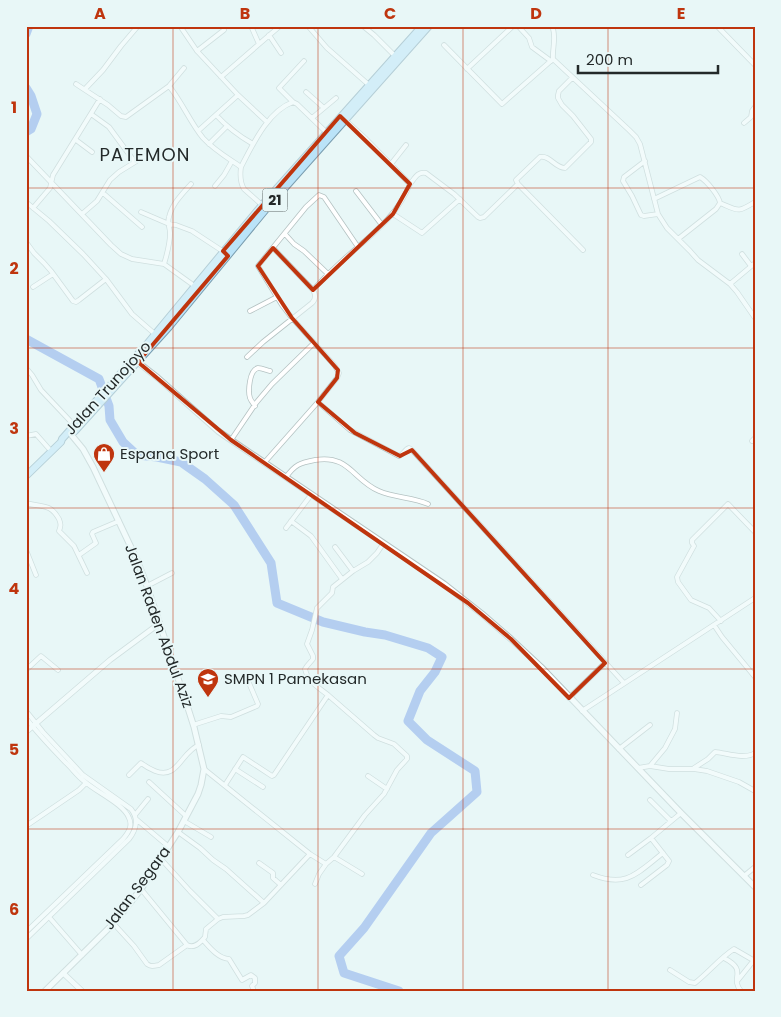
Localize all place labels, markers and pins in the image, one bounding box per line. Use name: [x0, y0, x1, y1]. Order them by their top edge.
shop icon: Espana Sport: [92, 442, 116, 473]
place label: Espana Sport: [120, 443, 219, 464]
school or university icon: SMPN 1 Pamekasan: [196, 667, 220, 698]
place label: SMPN 1 Pamekasan: [224, 668, 367, 689]

